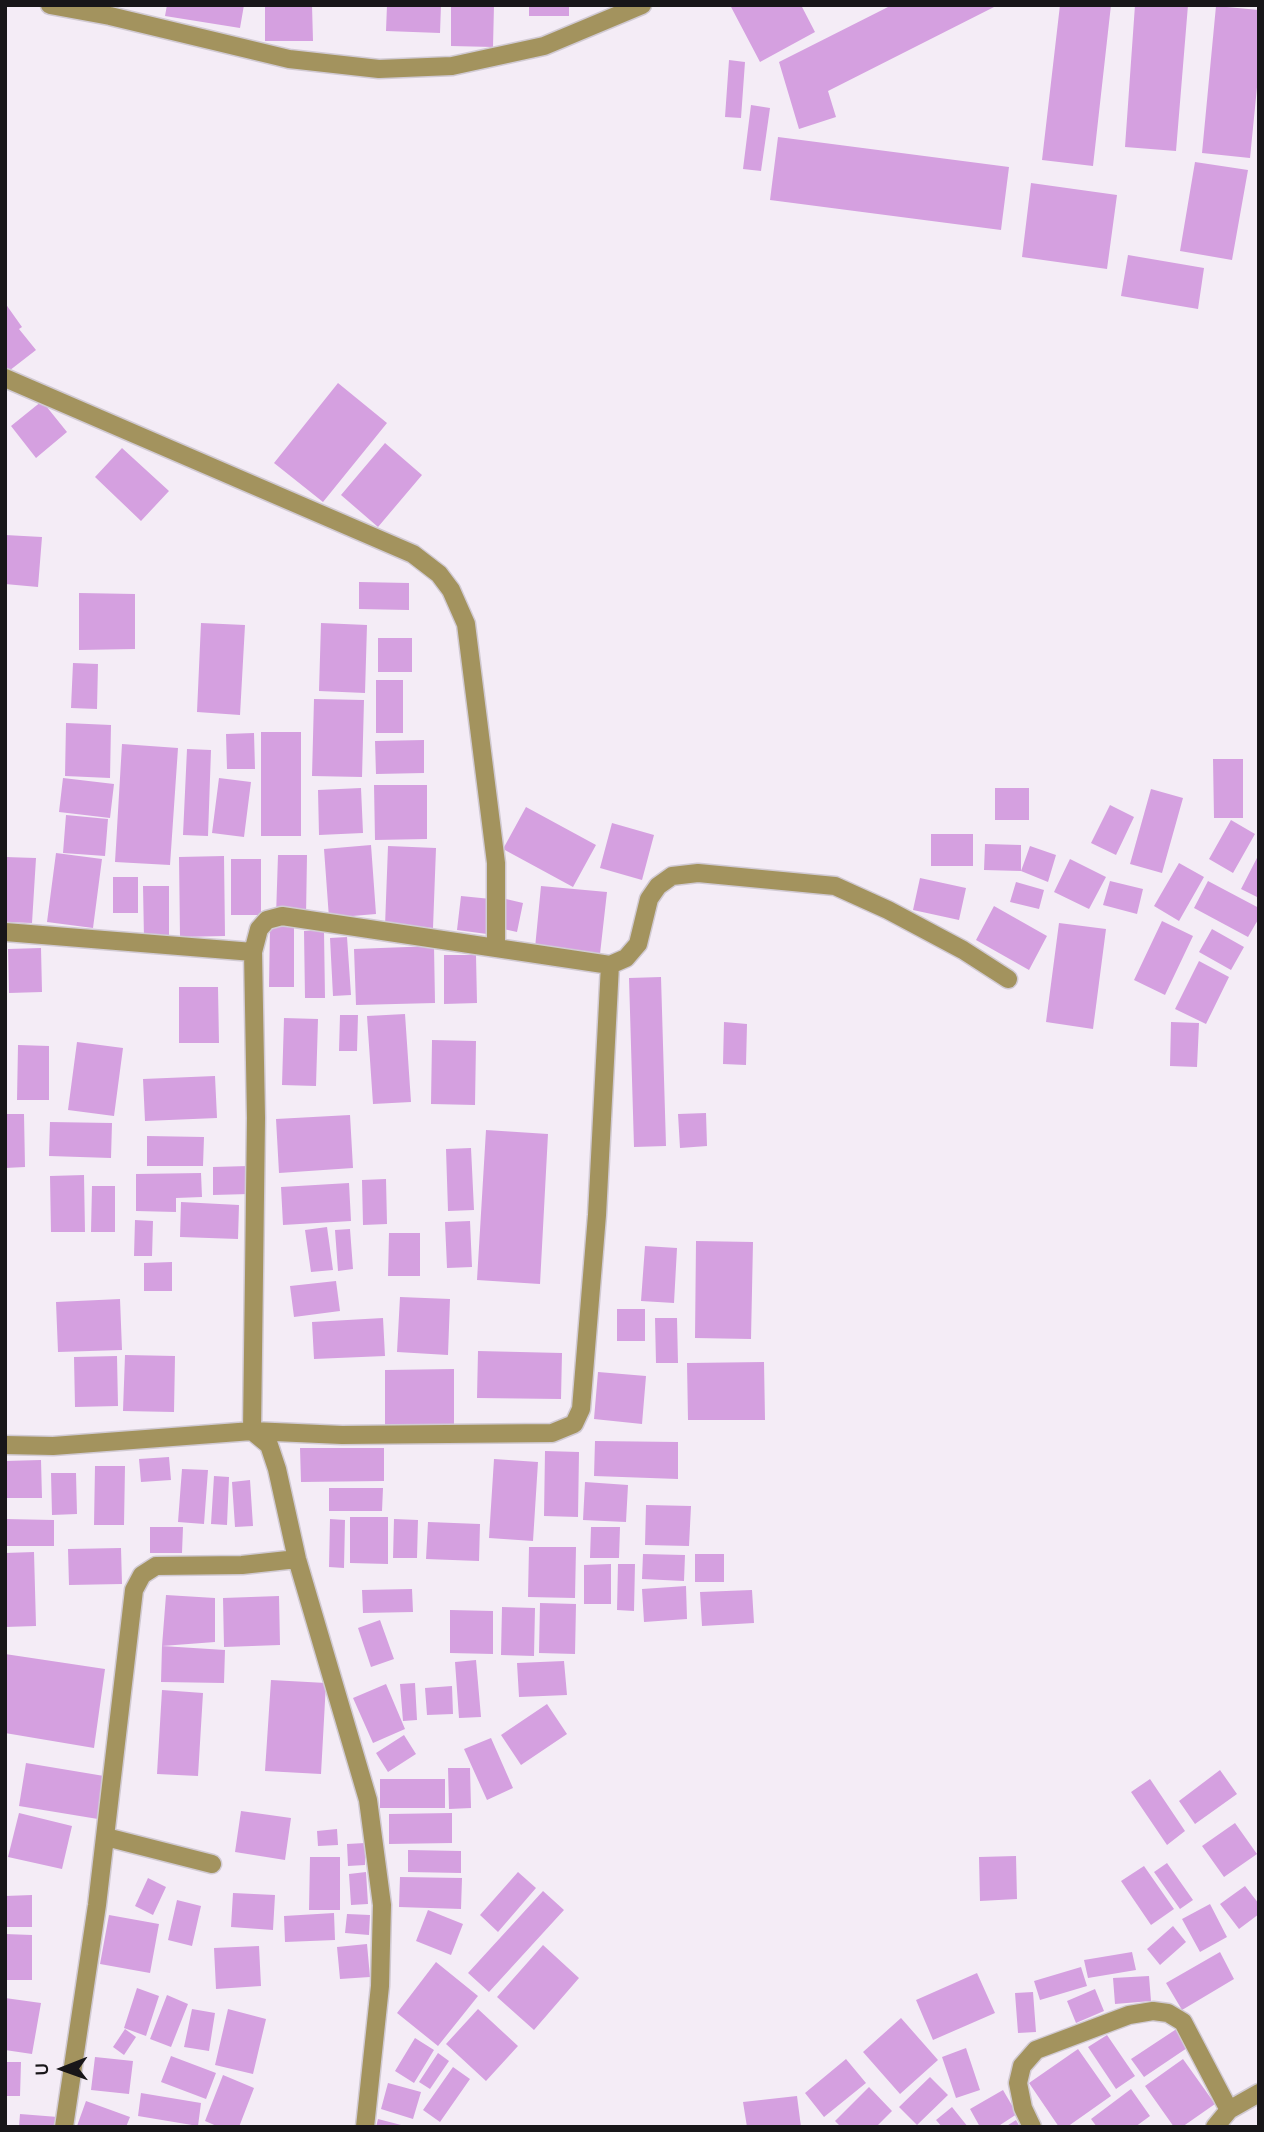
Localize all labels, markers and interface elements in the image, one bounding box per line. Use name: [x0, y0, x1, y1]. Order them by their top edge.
north arrow: [28, 2034, 98, 2104]
text: U: [31, 2063, 53, 2076]

